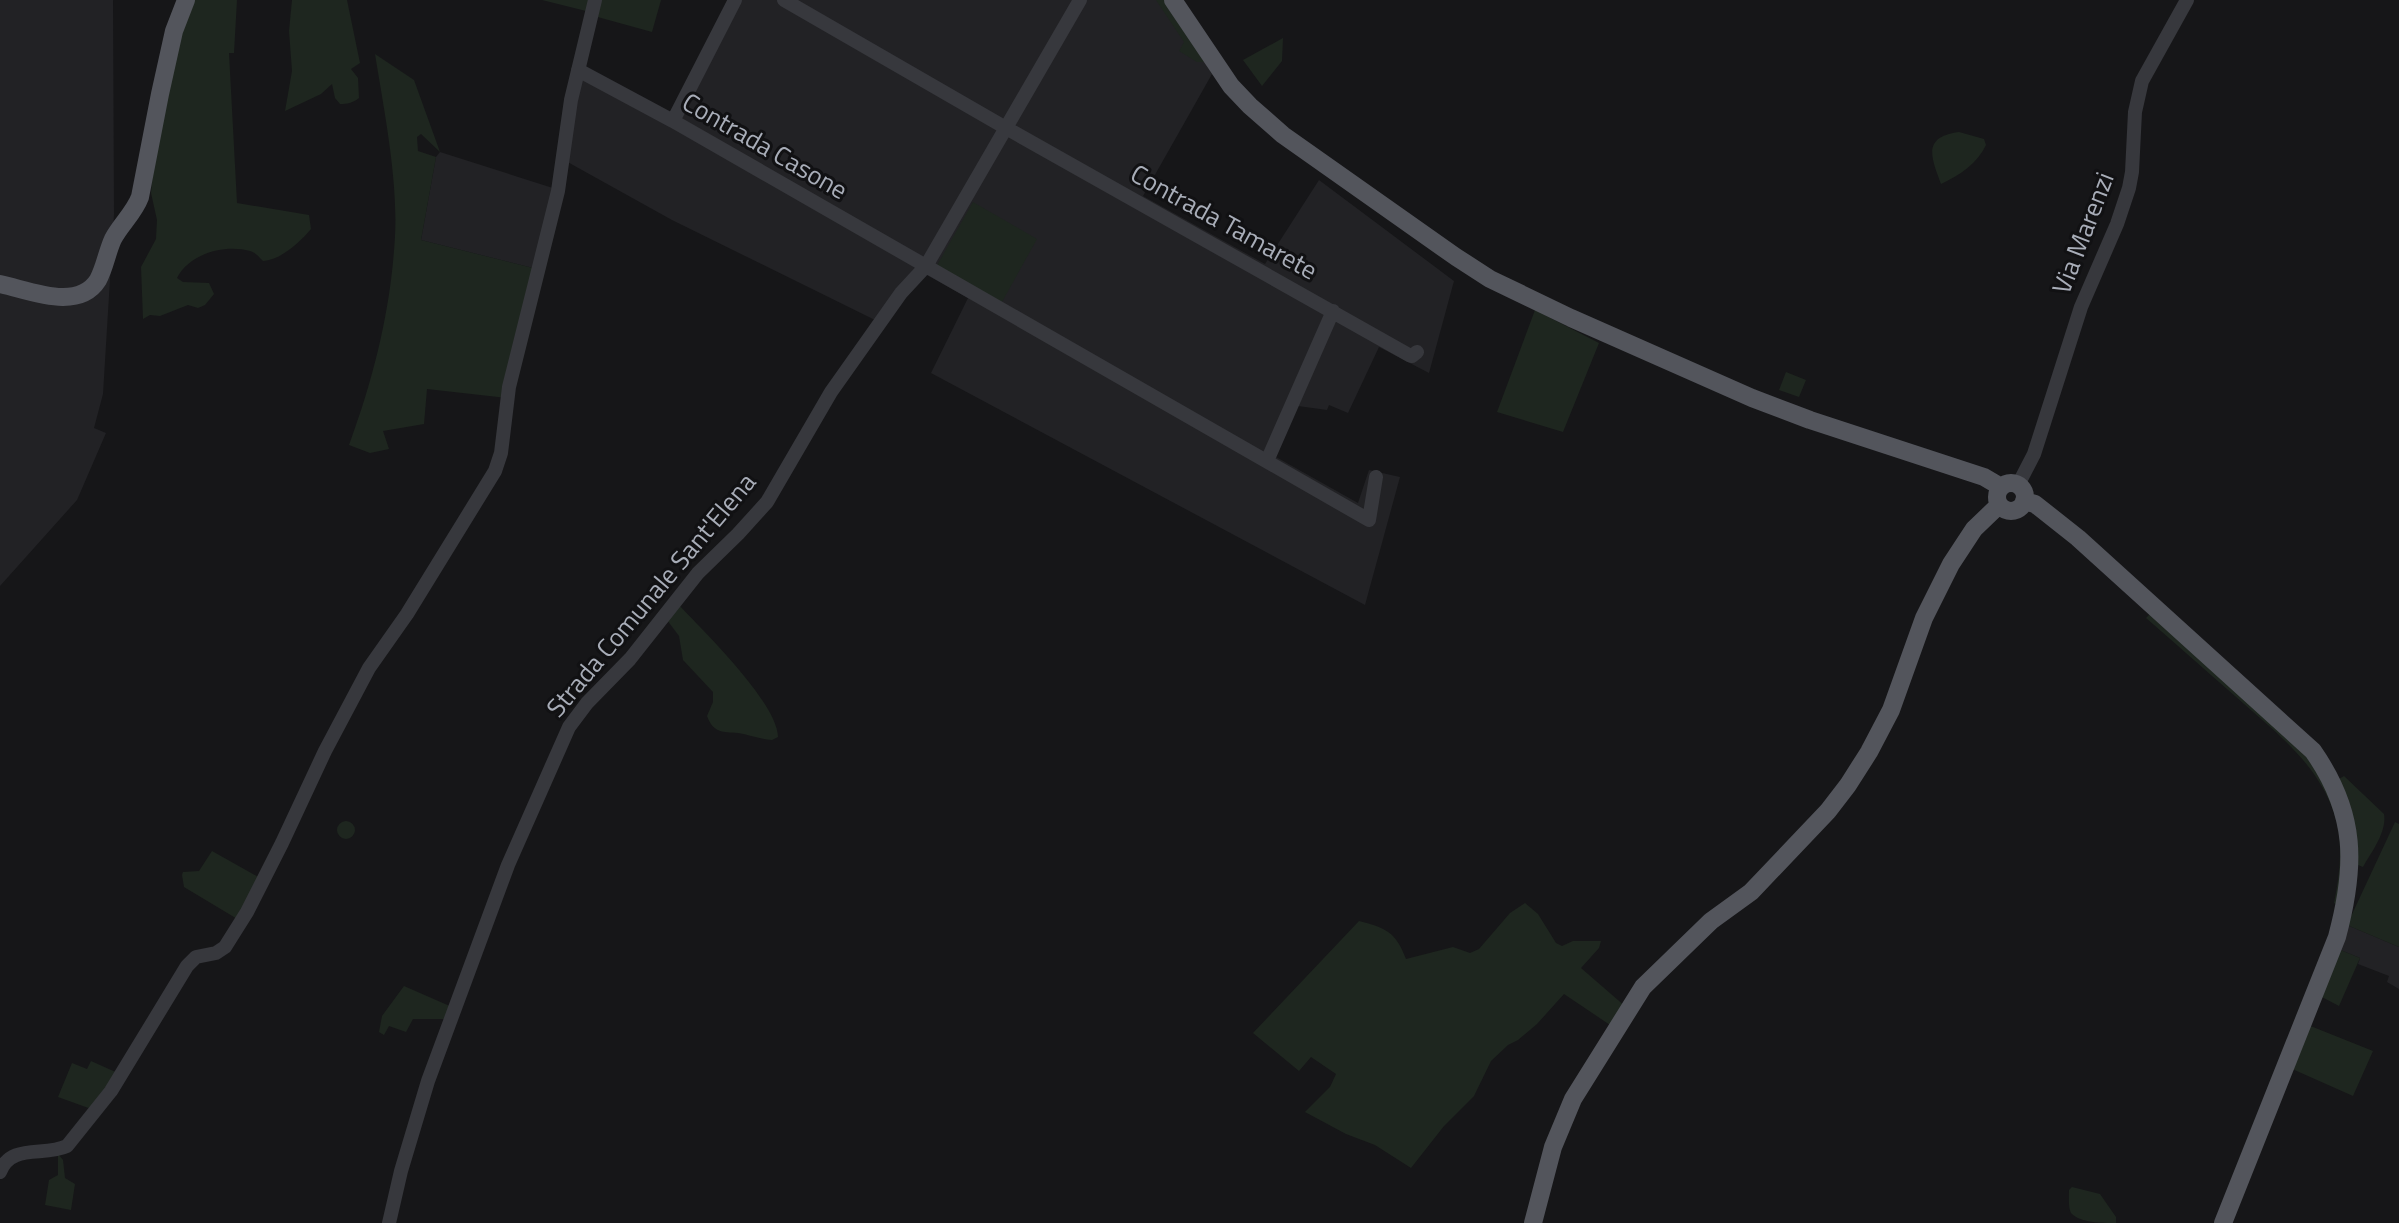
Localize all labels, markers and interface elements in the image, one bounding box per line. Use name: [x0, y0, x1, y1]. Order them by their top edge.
street label: Contrada Casone: [675, 82, 855, 209]
street label: Contrada Tamarete: [1124, 154, 1325, 289]
street label: Via Marenzi: [2041, 166, 2124, 299]
street label: Strada Comunale Sant'Elena: [537, 464, 765, 725]

